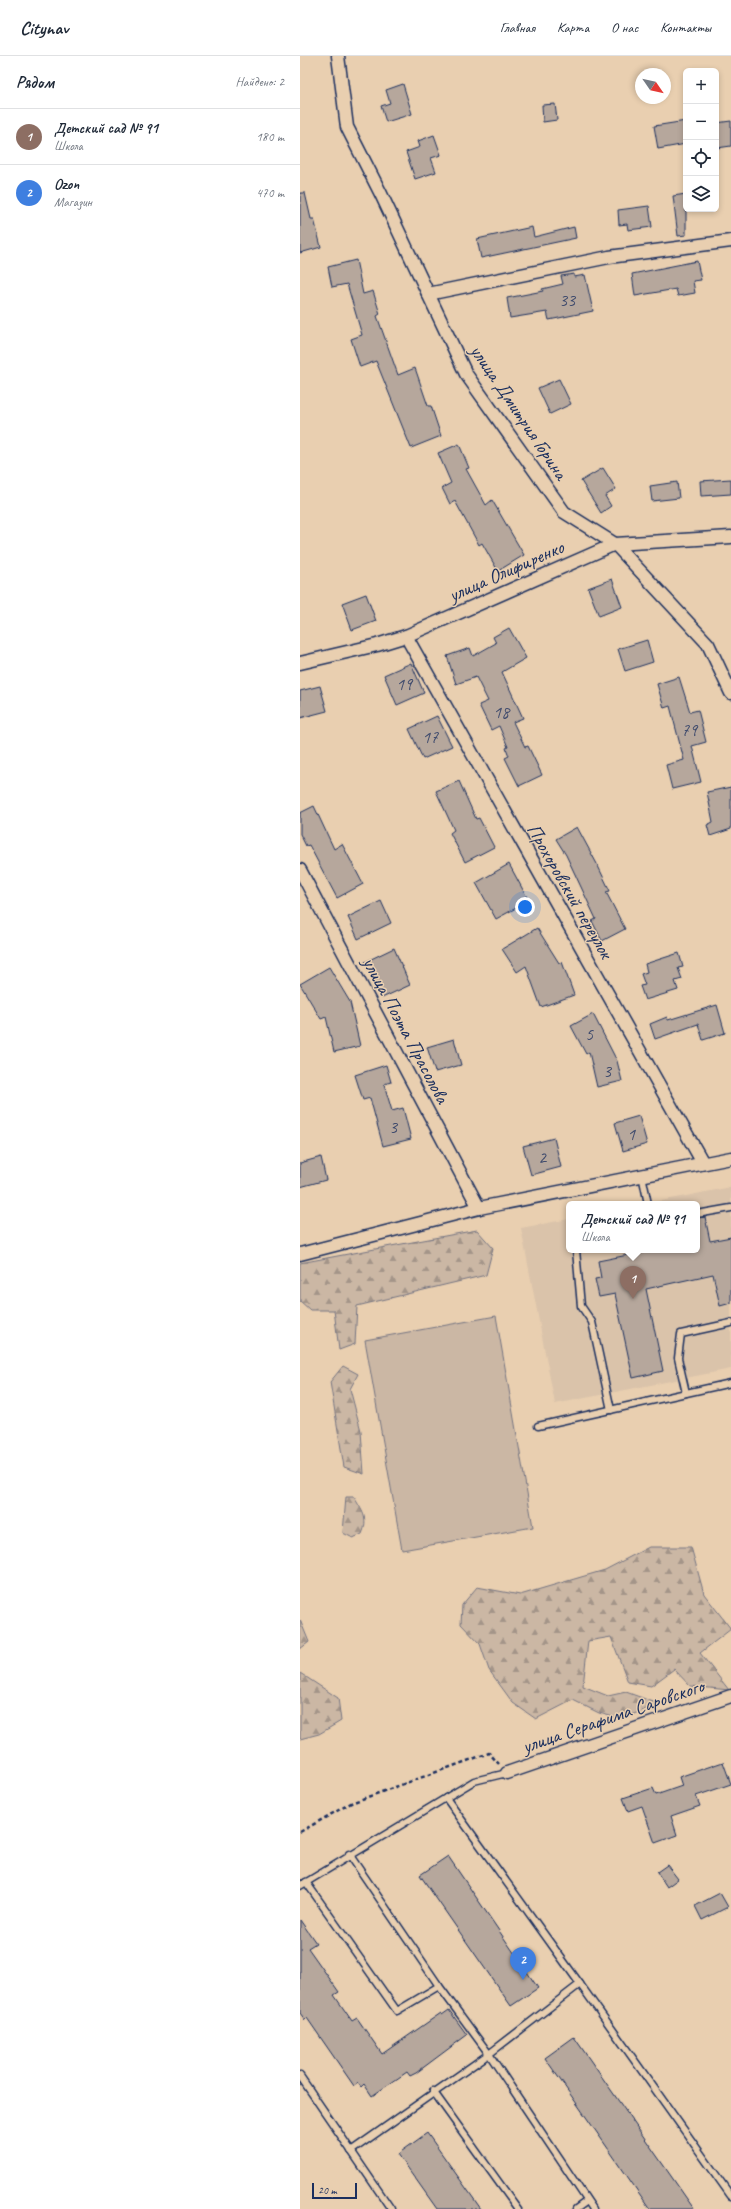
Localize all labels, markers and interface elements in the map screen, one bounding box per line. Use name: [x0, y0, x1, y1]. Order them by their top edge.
text: Citynav: [20, 16, 68, 40]
text: Главная: [500, 19, 535, 36]
text: Карта: [557, 19, 589, 36]
text: О нас: [611, 19, 638, 36]
text: Контакты: [660, 19, 711, 36]
north arrow: [635, 68, 671, 104]
map controls: [683, 68, 719, 212]
button: +: [683, 68, 719, 104]
text: Рядом: [16, 72, 54, 93]
text: Найдено: 2: [236, 74, 284, 90]
button: −: [683, 104, 719, 140]
text: Детский сад № 91: [54, 119, 158, 138]
text: 1: [26, 129, 32, 145]
text: 180 m: [256, 129, 284, 145]
text: Школа: [54, 138, 83, 154]
button: locate: [683, 140, 719, 176]
text: Ozon: [54, 175, 79, 194]
button: layers: [683, 176, 719, 212]
text: 2: [26, 185, 32, 201]
text: 470 m: [256, 185, 284, 201]
text: Магазин: [54, 194, 92, 210]
house number: 33: [559, 289, 577, 311]
street label: улица Дмитрия Горина: [464, 339, 574, 486]
street label: улица Олифиренко: [444, 534, 568, 608]
house number: 19: [396, 673, 414, 695]
house number: 18: [493, 701, 511, 723]
house number: 79: [681, 719, 699, 741]
house number: 17: [422, 726, 439, 748]
street label: Прохоровский переулок: [521, 819, 620, 964]
your location: [515, 897, 535, 917]
street label: улица Поэта Прасолова: [356, 952, 456, 1109]
house number: 5: [585, 1023, 594, 1045]
house number: 3: [603, 1060, 613, 1082]
house number: 3: [389, 1116, 399, 1138]
house number: 1: [627, 1123, 636, 1145]
house number: 2: [538, 1146, 548, 1168]
popup: [566, 1201, 700, 1253]
text: Детский сад № 91: [581, 1210, 685, 1229]
text: Школа: [581, 1229, 610, 1245]
pin: 1: [620, 1266, 646, 1299]
street label: улица Серафима Саровского: [518, 1673, 709, 1759]
pin: 2: [510, 1947, 536, 1980]
scale bar: [312, 2181, 357, 2200]
text: 20 m: [318, 2183, 337, 2197]

